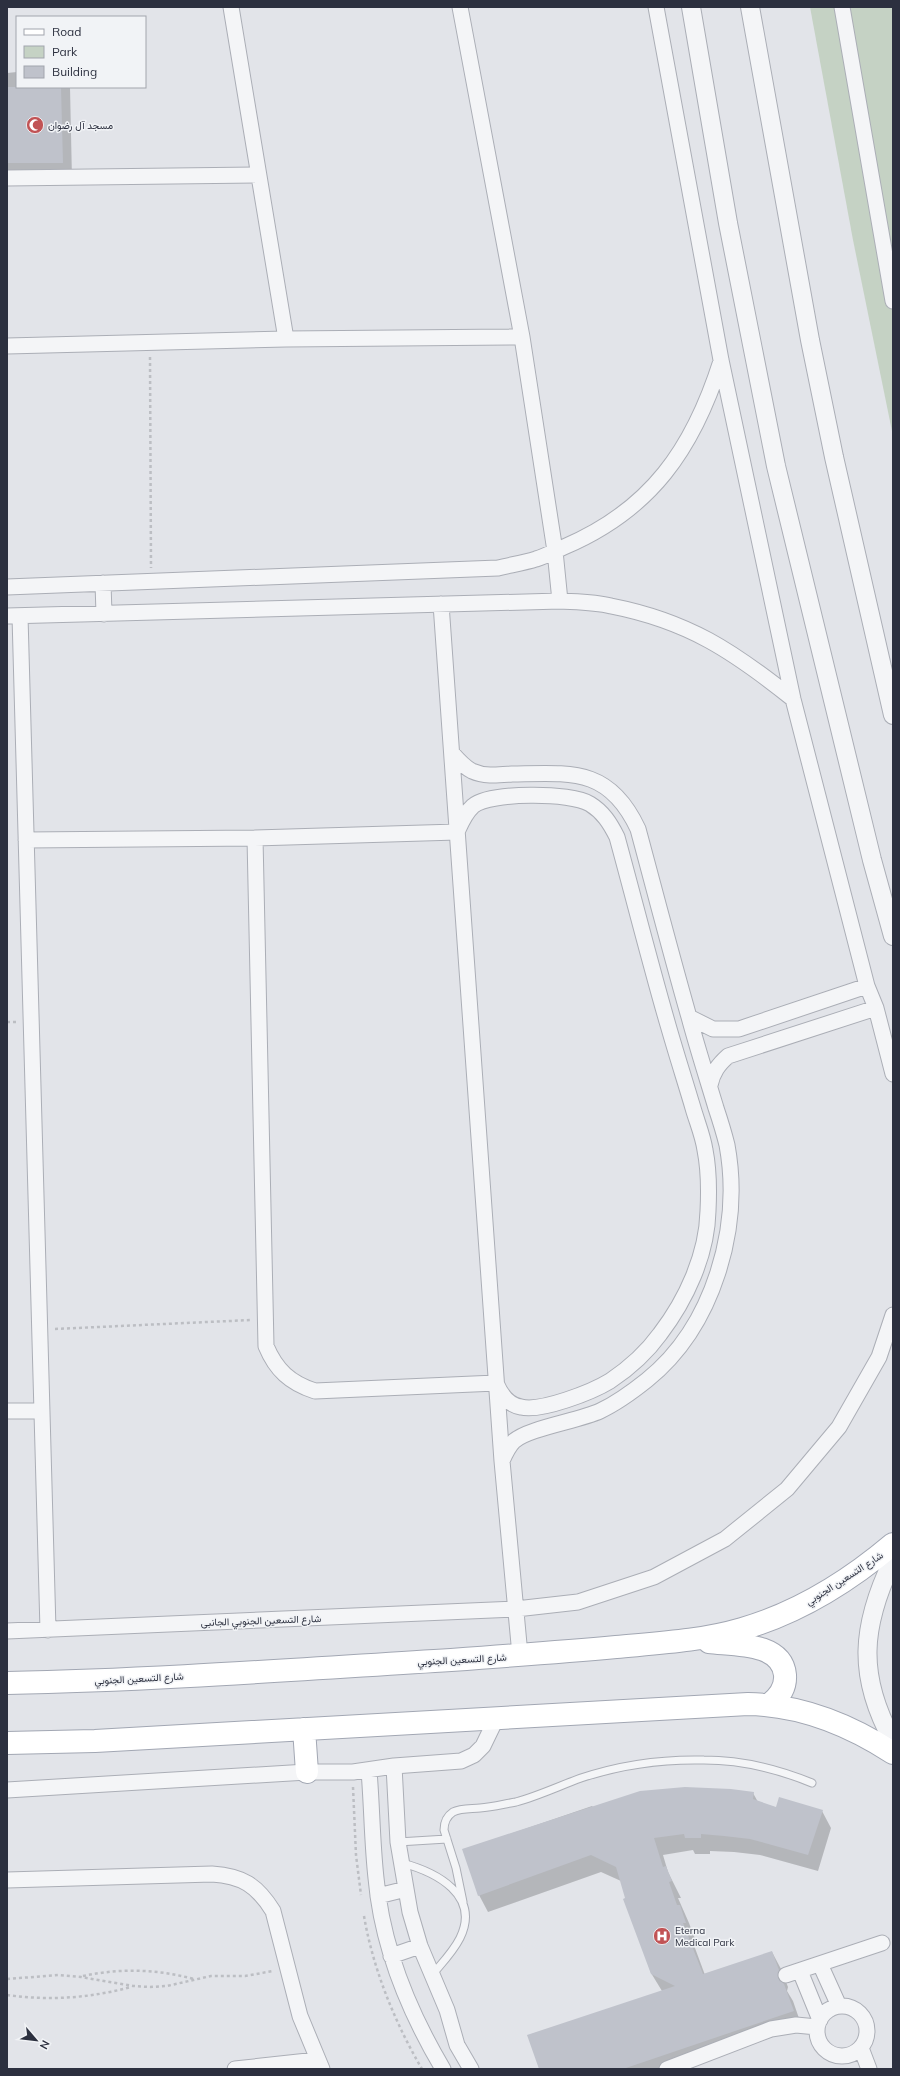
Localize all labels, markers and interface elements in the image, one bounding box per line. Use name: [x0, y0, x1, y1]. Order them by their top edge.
legend: [16, 16, 146, 88]
text: Road: [52, 24, 81, 39]
text: Park: [52, 44, 78, 59]
text: Building: [52, 64, 97, 79]
mosque icon: مسجد آل رضوان: [25, 115, 45, 135]
place label: مسجد آل رضوان: [48, 119, 113, 132]
street label: شارع التسعين الجنوبي: [803, 1548, 887, 1610]
street label: شارع التسعين الجنوبي الجانبى: [200, 1612, 322, 1631]
street label: شارع التسعين الجنوبي: [417, 1651, 507, 1670]
street label: شارع التسعين الجنوبي: [94, 1670, 184, 1689]
place label: Eterna Medical Park: [675, 1924, 735, 1949]
hospital icon: Eterna Medical Park: [652, 1926, 672, 1946]
north arrow: [16, 2020, 56, 2060]
text: N: [37, 2038, 53, 2052]

